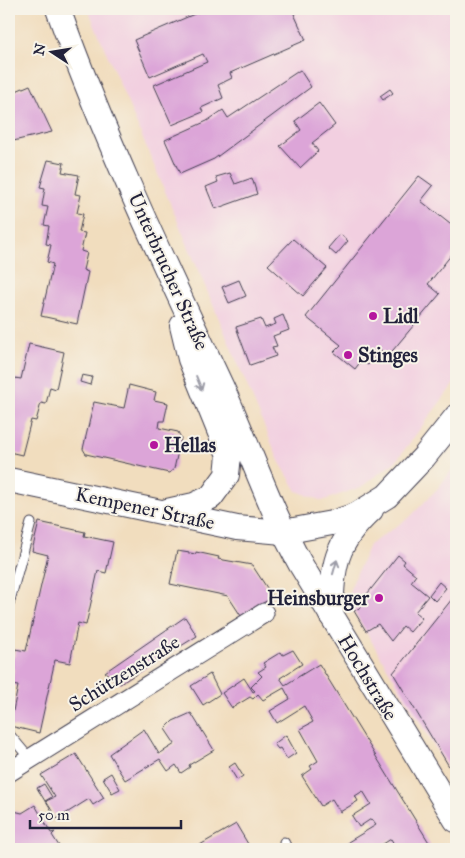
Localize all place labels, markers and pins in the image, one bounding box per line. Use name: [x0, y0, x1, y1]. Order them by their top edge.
place label: Lidl: [383, 304, 419, 328]
marker: Lidl: [367, 310, 379, 322]
place label: Stinges: [358, 343, 419, 368]
marker: Stinges: [342, 349, 354, 361]
place label: Hellas: [164, 433, 217, 457]
marker: Hellas: [148, 439, 160, 451]
place label: Heinsburger: [267, 586, 369, 611]
marker: Heinsburger: [373, 592, 385, 604]

